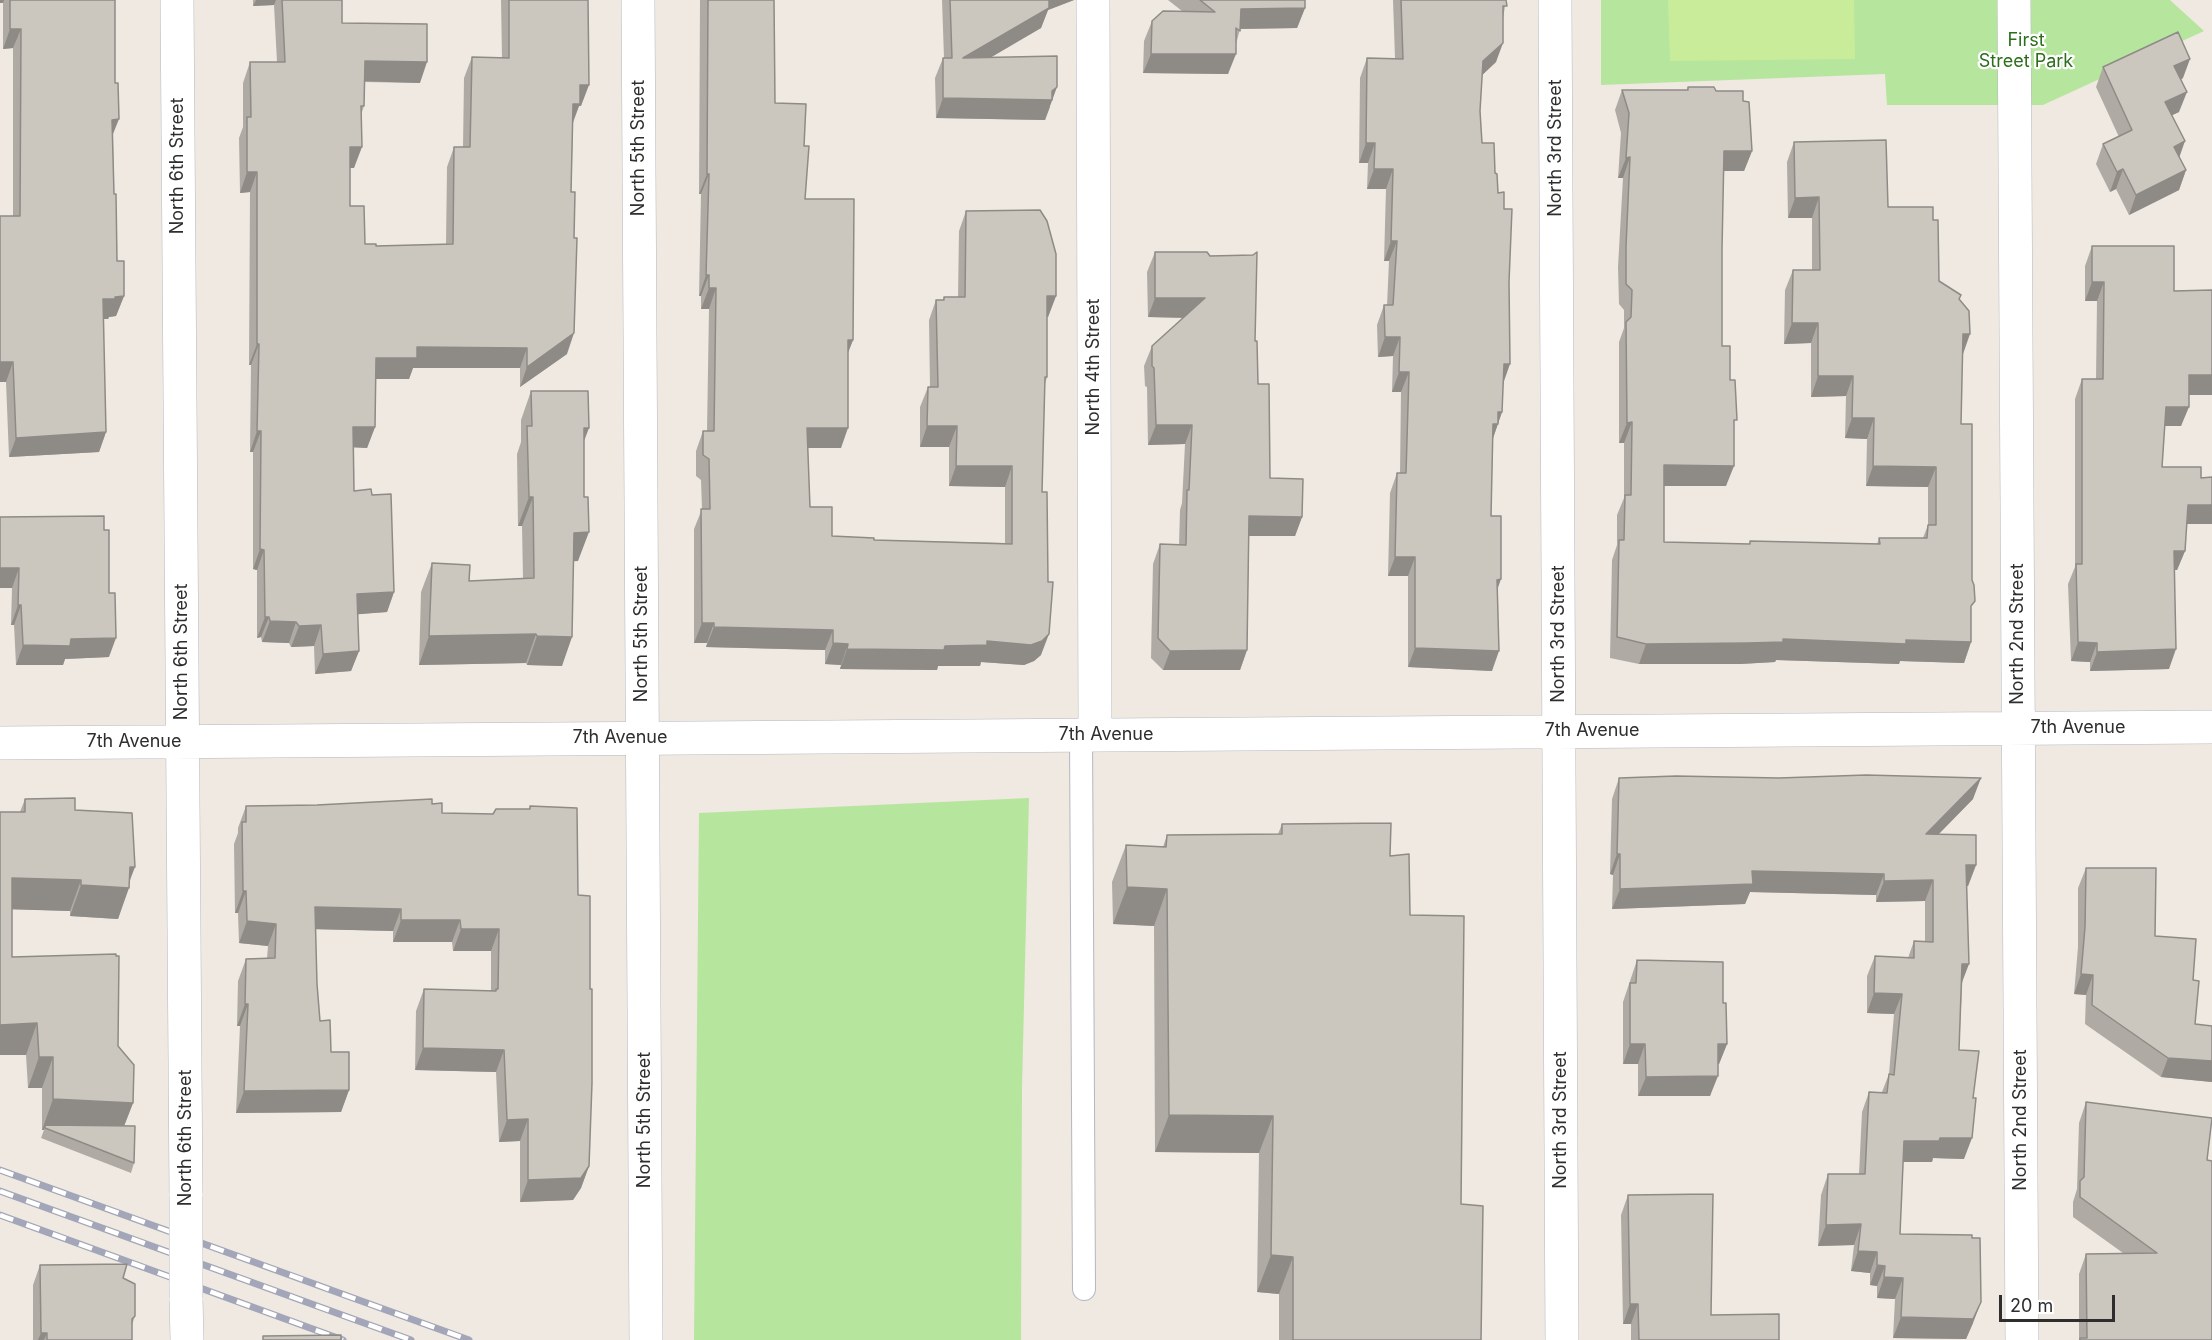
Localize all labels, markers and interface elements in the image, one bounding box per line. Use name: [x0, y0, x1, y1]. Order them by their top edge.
park label: First Street Park: [1979, 30, 2073, 72]
street label: North 3rd Street: [1545, 79, 1567, 217]
street label: North 5th Street: [628, 80, 650, 216]
street label: North 6th Street: [167, 98, 189, 234]
street label: North 4th Street: [1083, 298, 1105, 436]
street label: North 2nd Street: [2007, 563, 2029, 705]
street label: North 3rd Street: [1548, 565, 1570, 703]
street label: North 5th Street: [631, 566, 653, 702]
street label: North 6th Street: [171, 584, 193, 720]
street label: 7th Avenue: [2030, 717, 2126, 739]
street label: 7th Avenue: [1544, 720, 1640, 742]
street label: 7th Avenue: [1058, 724, 1154, 746]
street label: 7th Avenue: [572, 727, 668, 749]
street label: 7th Avenue: [86, 731, 182, 753]
street label: North 2nd Street: [2010, 1049, 2032, 1191]
street label: North 3rd Street: [1550, 1051, 1572, 1189]
street label: North 5th Street: [634, 1052, 656, 1188]
street label: North 6th Street: [175, 1070, 197, 1206]
scale bar: [2002, 1283, 2118, 1321]
text: 20 m: [2010, 1295, 2053, 1316]

